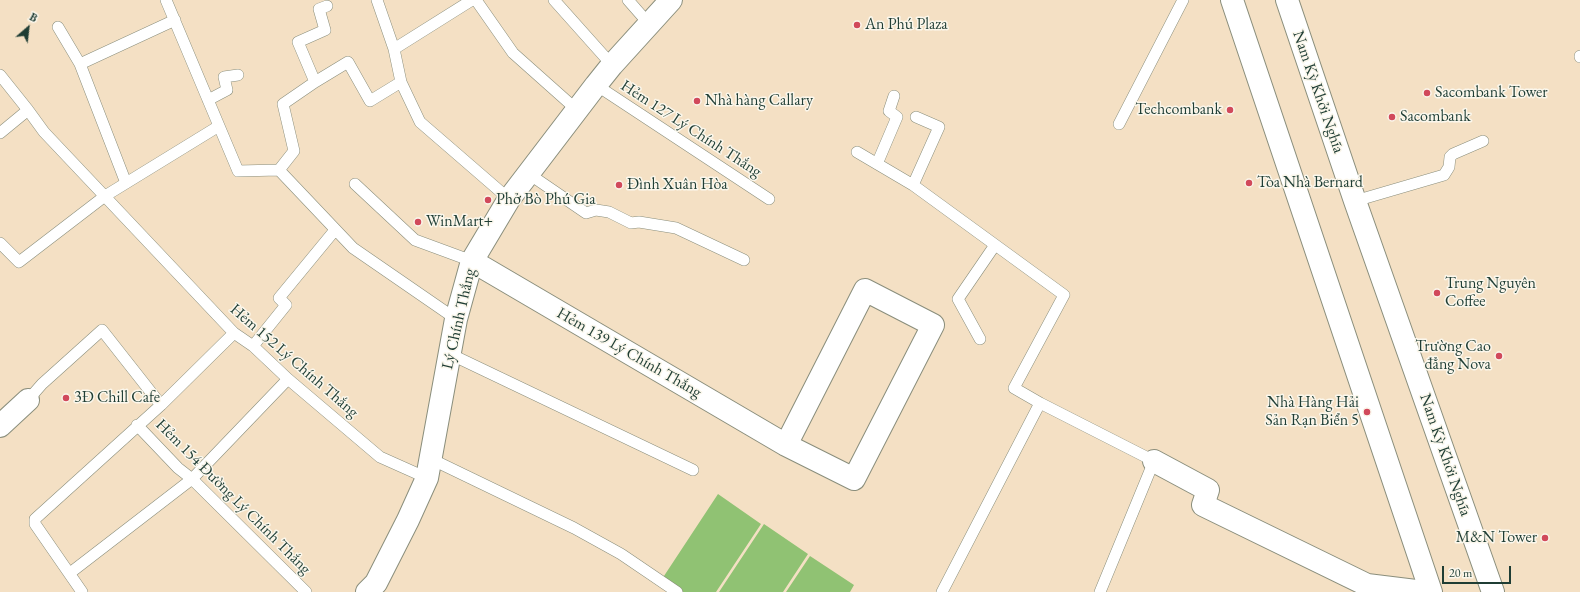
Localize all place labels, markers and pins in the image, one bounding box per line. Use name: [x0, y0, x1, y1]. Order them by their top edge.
place label: An Phú Plaza: [865, 15, 948, 35]
marker: An Phú Plaza: [852, 20, 862, 30]
place label: Sacombank Tower: [1435, 83, 1548, 103]
marker: Sacombank Tower: [1422, 88, 1432, 98]
place label: Nhà hàng Callary: [705, 91, 813, 111]
marker: Nhà hàng Callary: [692, 96, 702, 106]
place label: Techcombank: [1135, 100, 1222, 120]
marker: Techcombank: [1225, 105, 1235, 115]
place label: Sacombank: [1400, 107, 1471, 127]
marker: Sacombank: [1387, 112, 1397, 122]
place label: Tòa Nhà Bernard: [1257, 173, 1363, 193]
place label: Đình Xuân Hòa: [627, 175, 728, 195]
marker: Tòa Nhà Bernard: [1244, 178, 1254, 188]
marker: Đình Xuân Hòa: [614, 180, 624, 190]
place label: Phở Bò Phú Gia: [496, 190, 596, 210]
marker: Phở Bò Phú Gia: [483, 195, 493, 205]
place label: WinMart+: [426, 212, 493, 232]
marker: WinMart+: [413, 217, 423, 227]
place label: Trung Nguyên Coffee: [1445, 274, 1536, 312]
marker: Trung Nguyên Coffee: [1432, 288, 1442, 298]
place label: Trường Cao đẳng Nova: [1415, 337, 1491, 375]
marker: Trường Cao đẳng Nova: [1494, 351, 1504, 361]
place label: 3Đ Chill Cafe: [74, 388, 160, 408]
marker: 3Đ Chill Cafe: [61, 393, 71, 403]
place label: Nhà Hàng Hải Sản Rạn Biển 5: [1265, 393, 1359, 431]
marker: Nhà Hàng Hải Sản Rạn Biển 5: [1362, 407, 1372, 417]
place label: M&N Tower: [1456, 528, 1537, 548]
marker: M&N Tower: [1540, 533, 1550, 543]

